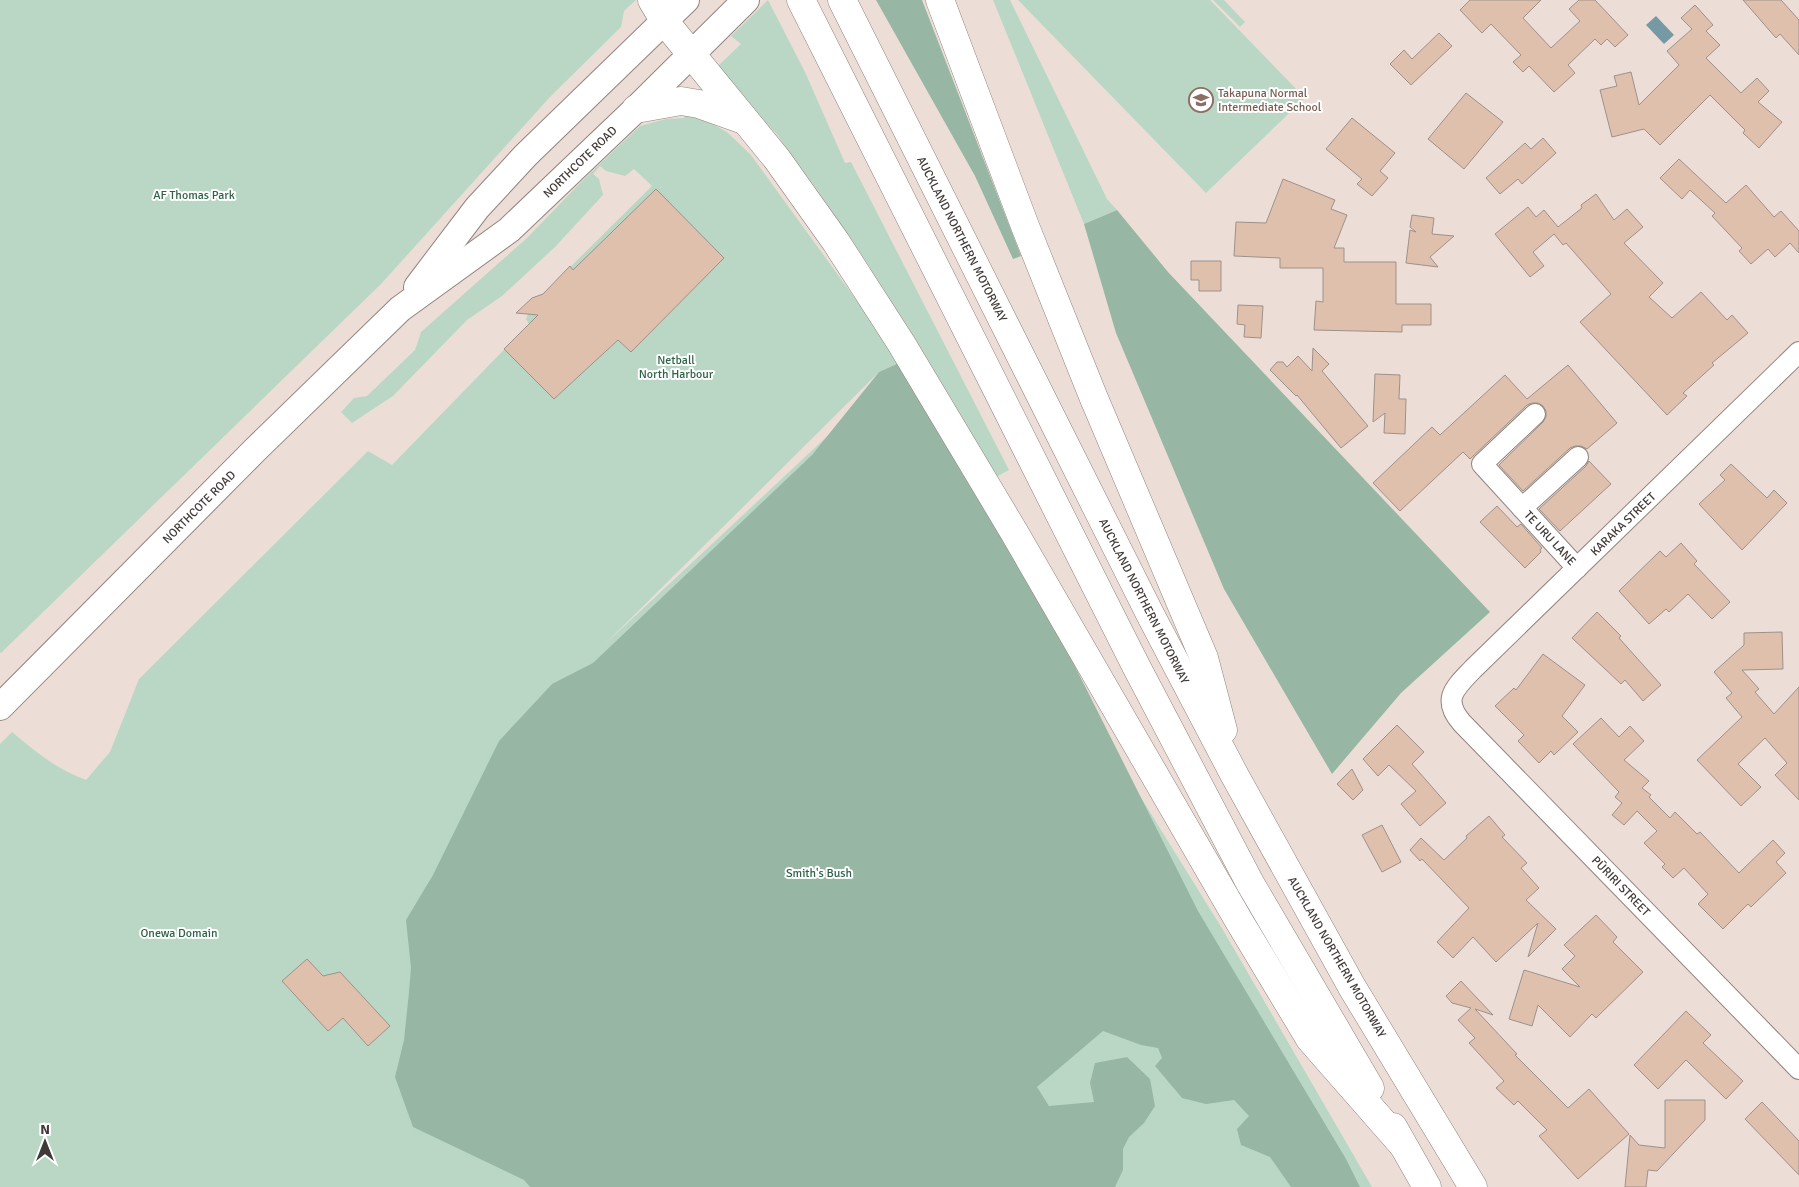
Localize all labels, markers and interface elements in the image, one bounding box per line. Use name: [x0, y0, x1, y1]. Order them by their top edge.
place label: Takapuna Normal Intermediate School: [1218, 86, 1322, 115]
school or university icon: Takapuna Normal Intermediate School: [1188, 87, 1214, 113]
street label: NORTHCOTE ROAD: [540, 123, 621, 201]
street label: AUCKLAND NORTHERN MOTORWAY: [913, 154, 1010, 325]
park label: AF Thomas Park: [153, 188, 235, 203]
park label: Netball North Harbour: [639, 353, 714, 382]
street label: NORTHCOTE ROAD: [160, 468, 239, 547]
street label: KARAKA STREET: [1588, 489, 1659, 559]
street label: TE URU LANE: [1520, 508, 1579, 569]
street label: AUCKLAND NORTHERN MOTORWAY: [1095, 516, 1192, 687]
street label: PŪRIRI STREET: [1588, 853, 1653, 920]
park label: Smith's Bush: [786, 866, 852, 881]
street label: AUCKLAND NORTHERN MOTORWAY: [1284, 874, 1389, 1041]
park label: Onewa Domain: [140, 926, 218, 941]
north arrow: [20, 1117, 70, 1167]
text: N: [40, 1121, 50, 1138]

